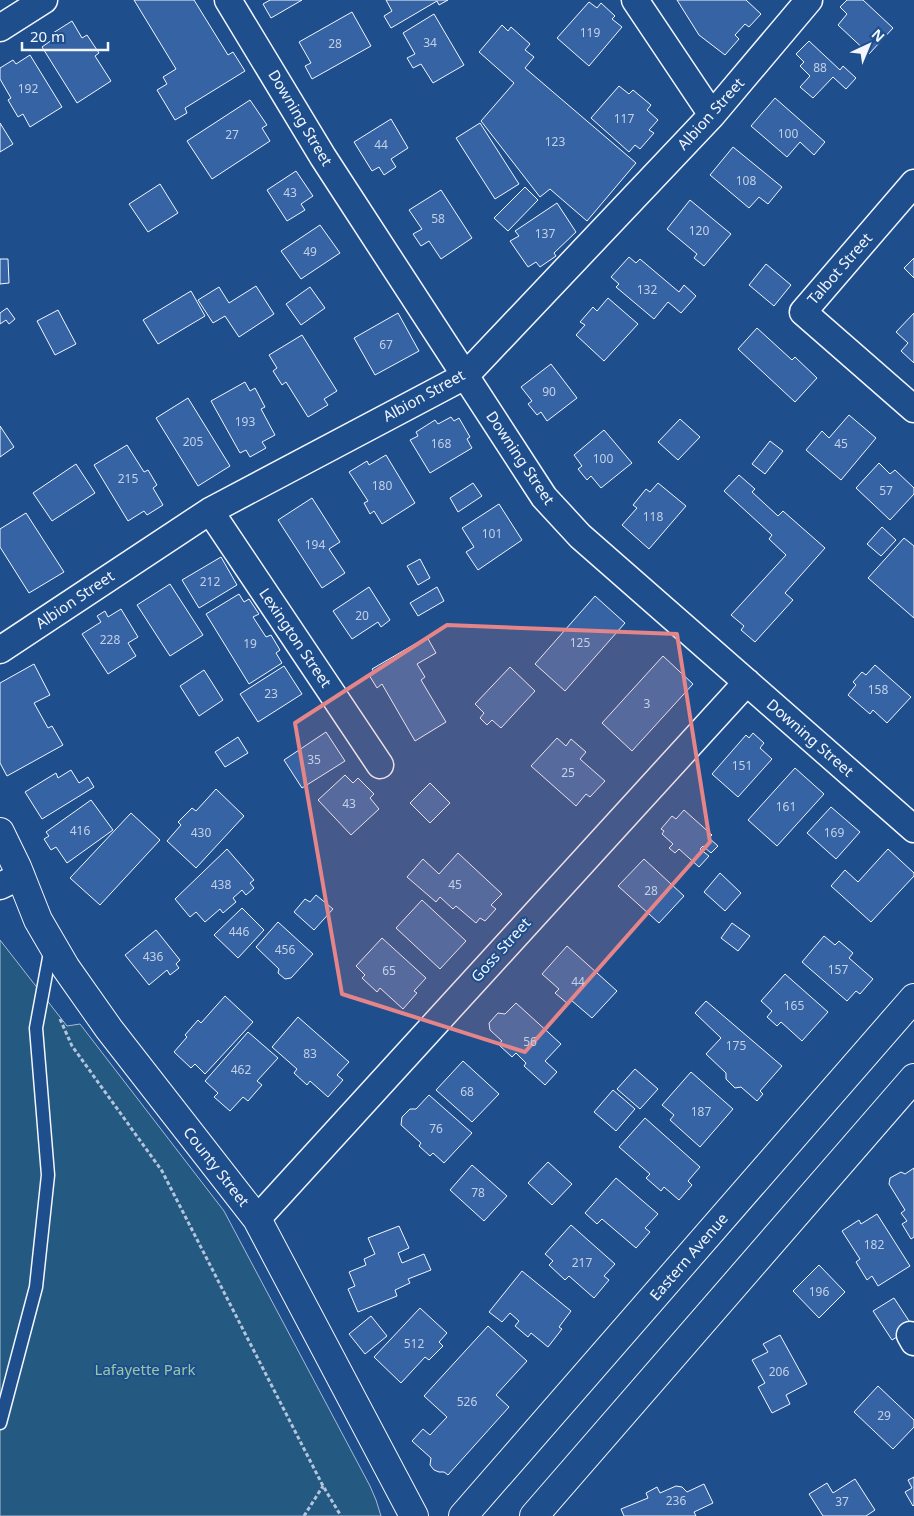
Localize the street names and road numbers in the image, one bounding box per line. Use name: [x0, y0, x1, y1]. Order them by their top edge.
street label: Downing Street: [264, 66, 338, 170]
street label: Albion Street: [672, 73, 748, 154]
street label: Talbot Street: [803, 228, 876, 308]
street label: Albion Street: [379, 364, 469, 426]
street label: Downing Street: [482, 407, 560, 509]
street label: Albion Street: [31, 565, 118, 633]
street label: Lexington Street: [255, 584, 337, 692]
street label: Downing Street: [763, 694, 859, 781]
street label: Goss Street: [466, 912, 535, 986]
street label: County Street: [179, 1122, 255, 1211]
street label: Eastern Avenue: [645, 1208, 732, 1304]

